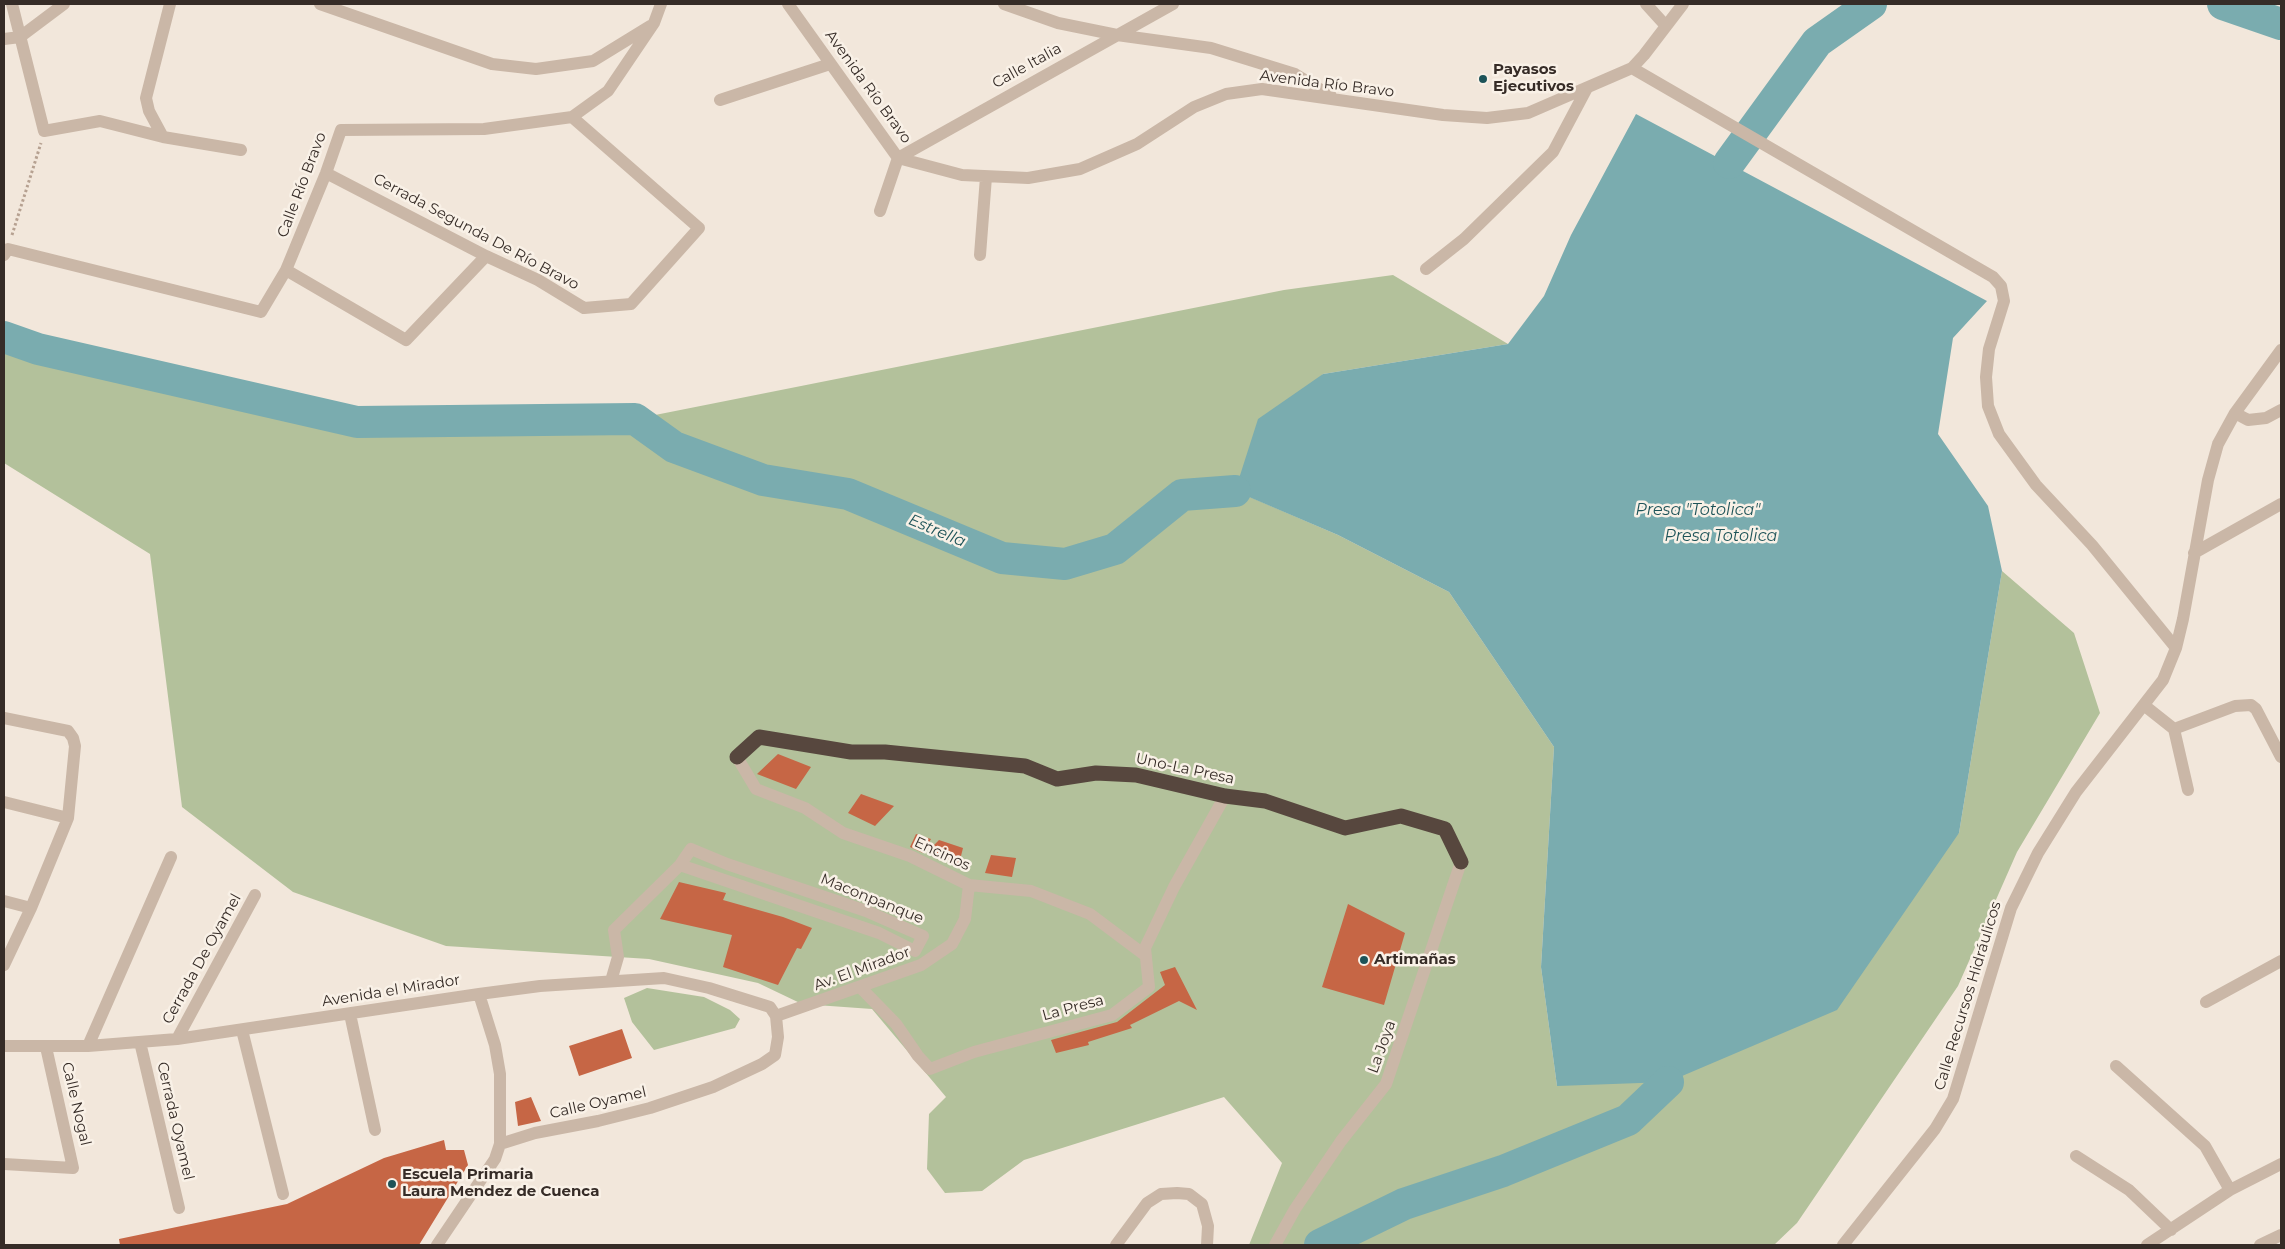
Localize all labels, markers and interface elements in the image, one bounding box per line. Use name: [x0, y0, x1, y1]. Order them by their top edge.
street label: Avenida Río Bravo: [821, 27, 915, 147]
street label: Calle Italia: [989, 40, 1065, 92]
place label: Payasos Ejecutivos: [1493, 61, 1574, 96]
street label: Avenida Río Bravo: [1259, 67, 1395, 101]
marker: Payasos Ejecutivos: [1477, 73, 1489, 85]
street label: Calle Río Bravo: [274, 130, 330, 240]
street label: Cerrada Segunda De Río Bravo: [370, 170, 582, 294]
water label: Presa "Totolica": [1636, 500, 1760, 520]
water label: Estrella: [906, 510, 968, 552]
water label: Presa Totolica: [1665, 526, 1777, 546]
street label: Uno-La Presa: [1134, 750, 1236, 788]
street label: Encinos: [911, 833, 973, 875]
street label: Maconpanque: [818, 870, 926, 928]
street label: Cerrada De Oyamel: [159, 891, 245, 1027]
street label: Calle Recursos Hidráulicos: [1931, 899, 2005, 1093]
street label: Av. El Mirador: [811, 943, 913, 995]
place label: Artimañas: [1374, 951, 1456, 969]
marker: Artimañas: [1358, 954, 1370, 966]
street label: Avenida el Mirador: [321, 971, 461, 1011]
street label: La Presa: [1040, 991, 1106, 1025]
street label: La Joya: [1364, 1018, 1400, 1076]
street label: Calle Nogal: [58, 1060, 94, 1148]
street label: Cerrada Oyamel: [153, 1060, 197, 1182]
street label: Calle Oyamel: [548, 1083, 648, 1123]
place label: Escuela Primaria Laura Mendez de Cuenca: [402, 1166, 599, 1201]
marker: Escuela Primaria Laura Mendez de Cuenca: [386, 1178, 398, 1190]

